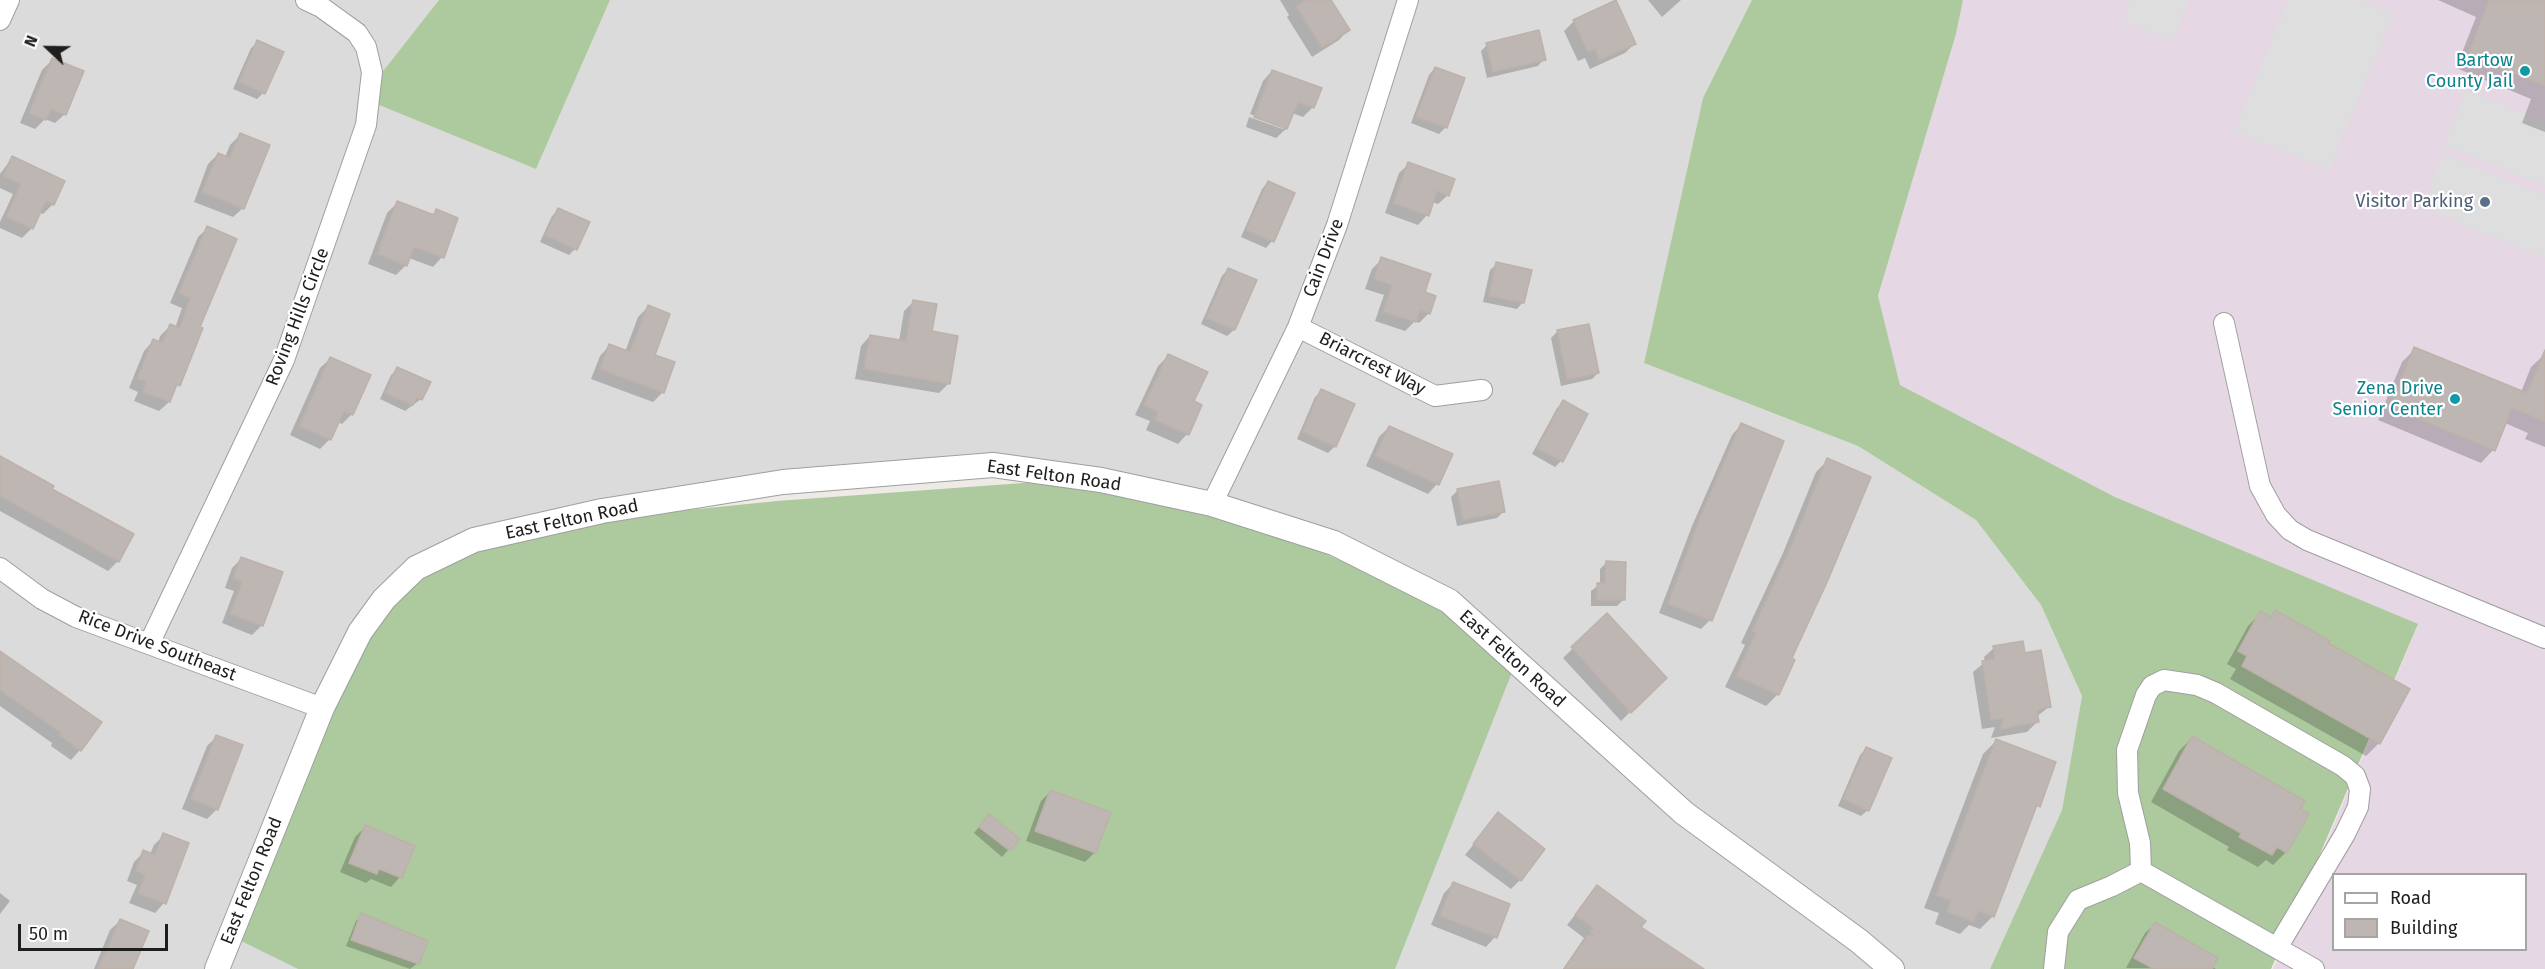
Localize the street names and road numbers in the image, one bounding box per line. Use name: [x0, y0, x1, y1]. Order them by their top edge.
street label: Cain Drive: [1299, 216, 1349, 300]
street label: Roving Hills Circle: [262, 245, 334, 389]
street label: Briarcrest Way: [1315, 328, 1429, 400]
street label: East Felton Road: [985, 456, 1123, 496]
street label: East Felton Road: [503, 495, 641, 545]
street label: Rice Drive Southeast: [75, 606, 239, 686]
street label: East Felton Road: [1454, 606, 1570, 712]
street label: East Felton Road: [217, 814, 287, 948]

